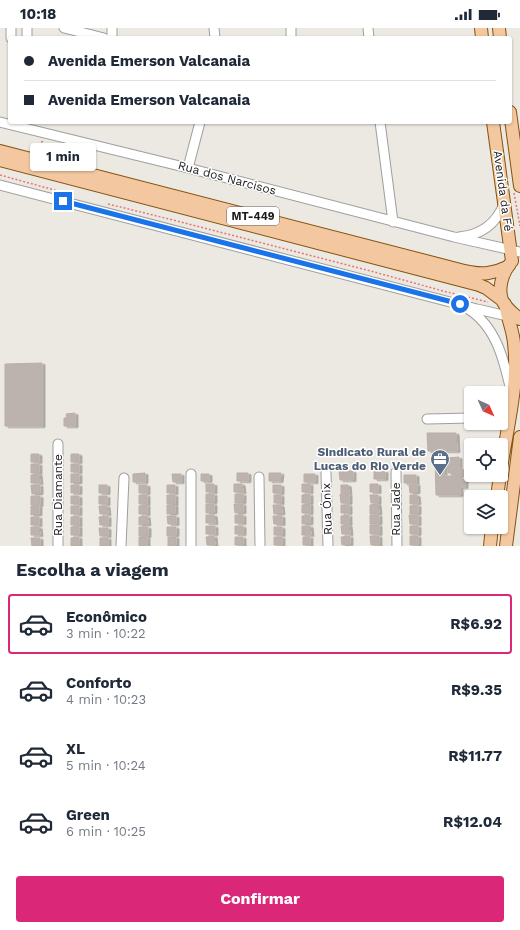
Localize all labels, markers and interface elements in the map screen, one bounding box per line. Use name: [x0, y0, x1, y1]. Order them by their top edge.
text: 10:18: [20, 5, 57, 23]
text: Avenida Emerson Valcanaia: [48, 52, 250, 70]
text: Avenida Emerson Valcanaia: [48, 91, 250, 109]
callout: 1 min: [30, 143, 96, 171]
text: 1 min: [46, 149, 80, 164]
street label: Avenida da Fé: [490, 150, 516, 232]
street label: Rua dos Narcisos: [176, 158, 278, 198]
route end: [54, 192, 72, 210]
road number: MT-449: [227, 207, 279, 225]
route start: [451, 295, 469, 313]
north arrow: [464, 386, 508, 430]
map controls: [464, 386, 508, 534]
button: locate: [464, 438, 508, 482]
place label: Sindicato Rural de Lucas do Rio Verde: [314, 445, 426, 473]
office icon: Sindicato Rural de Lucas do Rio Verde: [429, 448, 451, 476]
street label: Rua Diamante: [51, 454, 65, 536]
street label: Rua Jade: [389, 482, 403, 536]
street label: Rua Ónix: [319, 483, 335, 535]
button: layers: [464, 490, 508, 534]
text: Escolha a viagem: [16, 559, 169, 580]
icon: car: [18, 606, 54, 642]
text: Econômico: [66, 608, 147, 626]
text: R$6.92: [450, 615, 502, 633]
text: 3 min · 10:22: [66, 626, 146, 641]
icon: car: [18, 672, 54, 708]
text: Conforto: [66, 674, 131, 692]
text: R$9.35: [451, 681, 502, 699]
text: 4 min · 10:23: [66, 692, 146, 707]
icon: car: [18, 738, 54, 774]
text: XL: [66, 740, 85, 758]
text: R$11.77: [448, 747, 502, 765]
text: 5 min · 10:24: [66, 758, 146, 773]
icon: car: [18, 804, 54, 840]
text: Green: [66, 806, 110, 824]
text: R$12.04: [443, 813, 502, 831]
text: 6 min · 10:25: [66, 824, 146, 839]
button: Confirmar: [16, 876, 504, 922]

